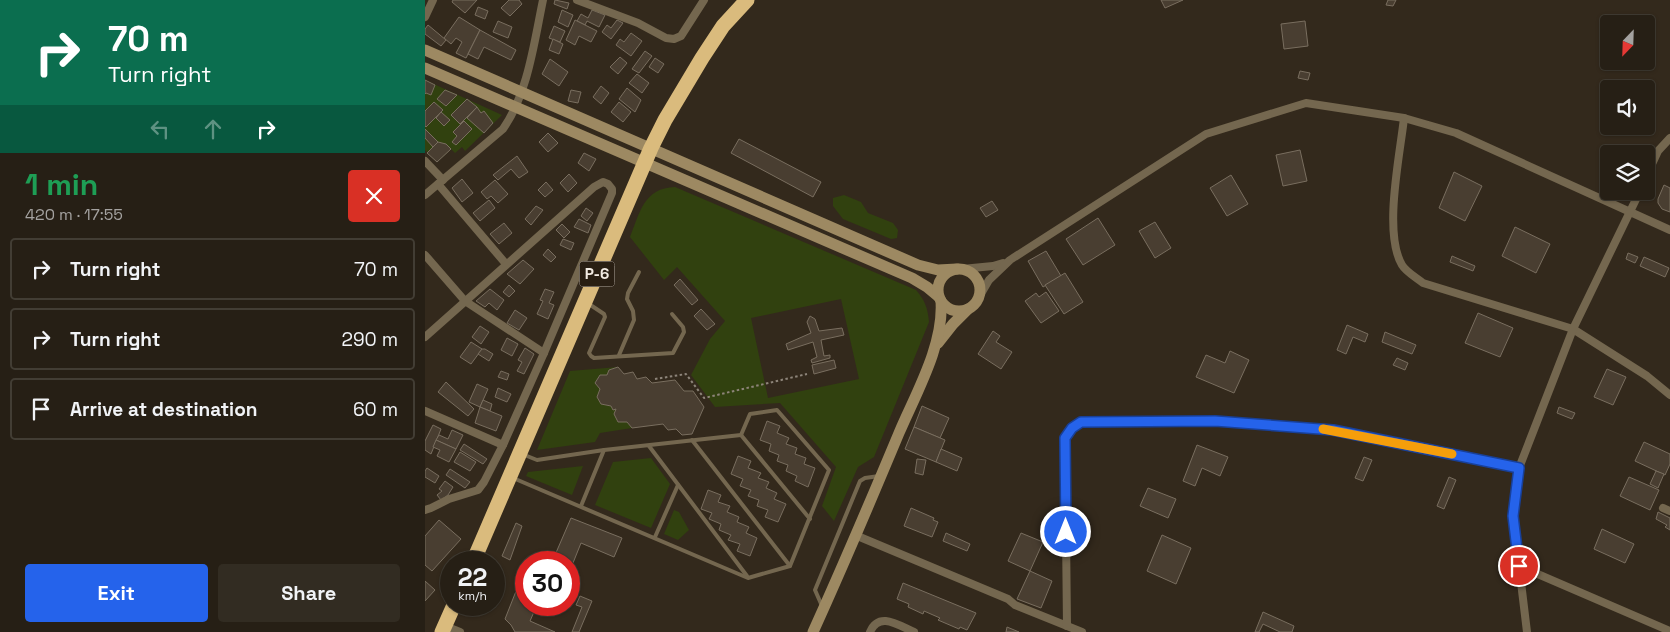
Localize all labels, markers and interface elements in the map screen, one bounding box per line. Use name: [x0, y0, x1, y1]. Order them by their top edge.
north arrow: [1600, 15, 1655, 70]
map controls: [1600, 15, 1655, 200]
text: 70 m: [108, 17, 189, 61]
icon: right: [25, 20, 90, 85]
text: Turn right: [108, 60, 211, 88]
button: sound: [1600, 80, 1655, 135]
icon: left: [146, 115, 174, 143]
icon: ahead: [199, 115, 227, 143]
icon: right: [252, 115, 280, 143]
button: layers: [1600, 145, 1655, 200]
text: 1 min: [25, 165, 98, 204]
button: close: [348, 170, 400, 222]
text: 420 m · 17:55: [25, 204, 123, 225]
icon: right: [27, 255, 55, 283]
text: Turn right: [70, 257, 160, 282]
text: 70 m: [354, 257, 398, 282]
road number: P-6: [579, 262, 615, 286]
icon: right: [27, 325, 55, 353]
text: Turn right: [70, 327, 160, 352]
text: 290 m: [342, 327, 398, 352]
icon: arrive: [27, 395, 55, 423]
text: Arrive at destination: [70, 397, 258, 422]
text: 60 m: [353, 397, 398, 422]
position arrow: [1039, 505, 1091, 557]
pin: [1498, 545, 1540, 587]
speed limit sign: 30: [515, 551, 580, 616]
icon: arrive: [1505, 552, 1533, 580]
text: 22: [458, 561, 487, 593]
button: Exit: [25, 564, 208, 622]
button: Share: [218, 564, 400, 622]
text: km/h: [458, 588, 487, 604]

